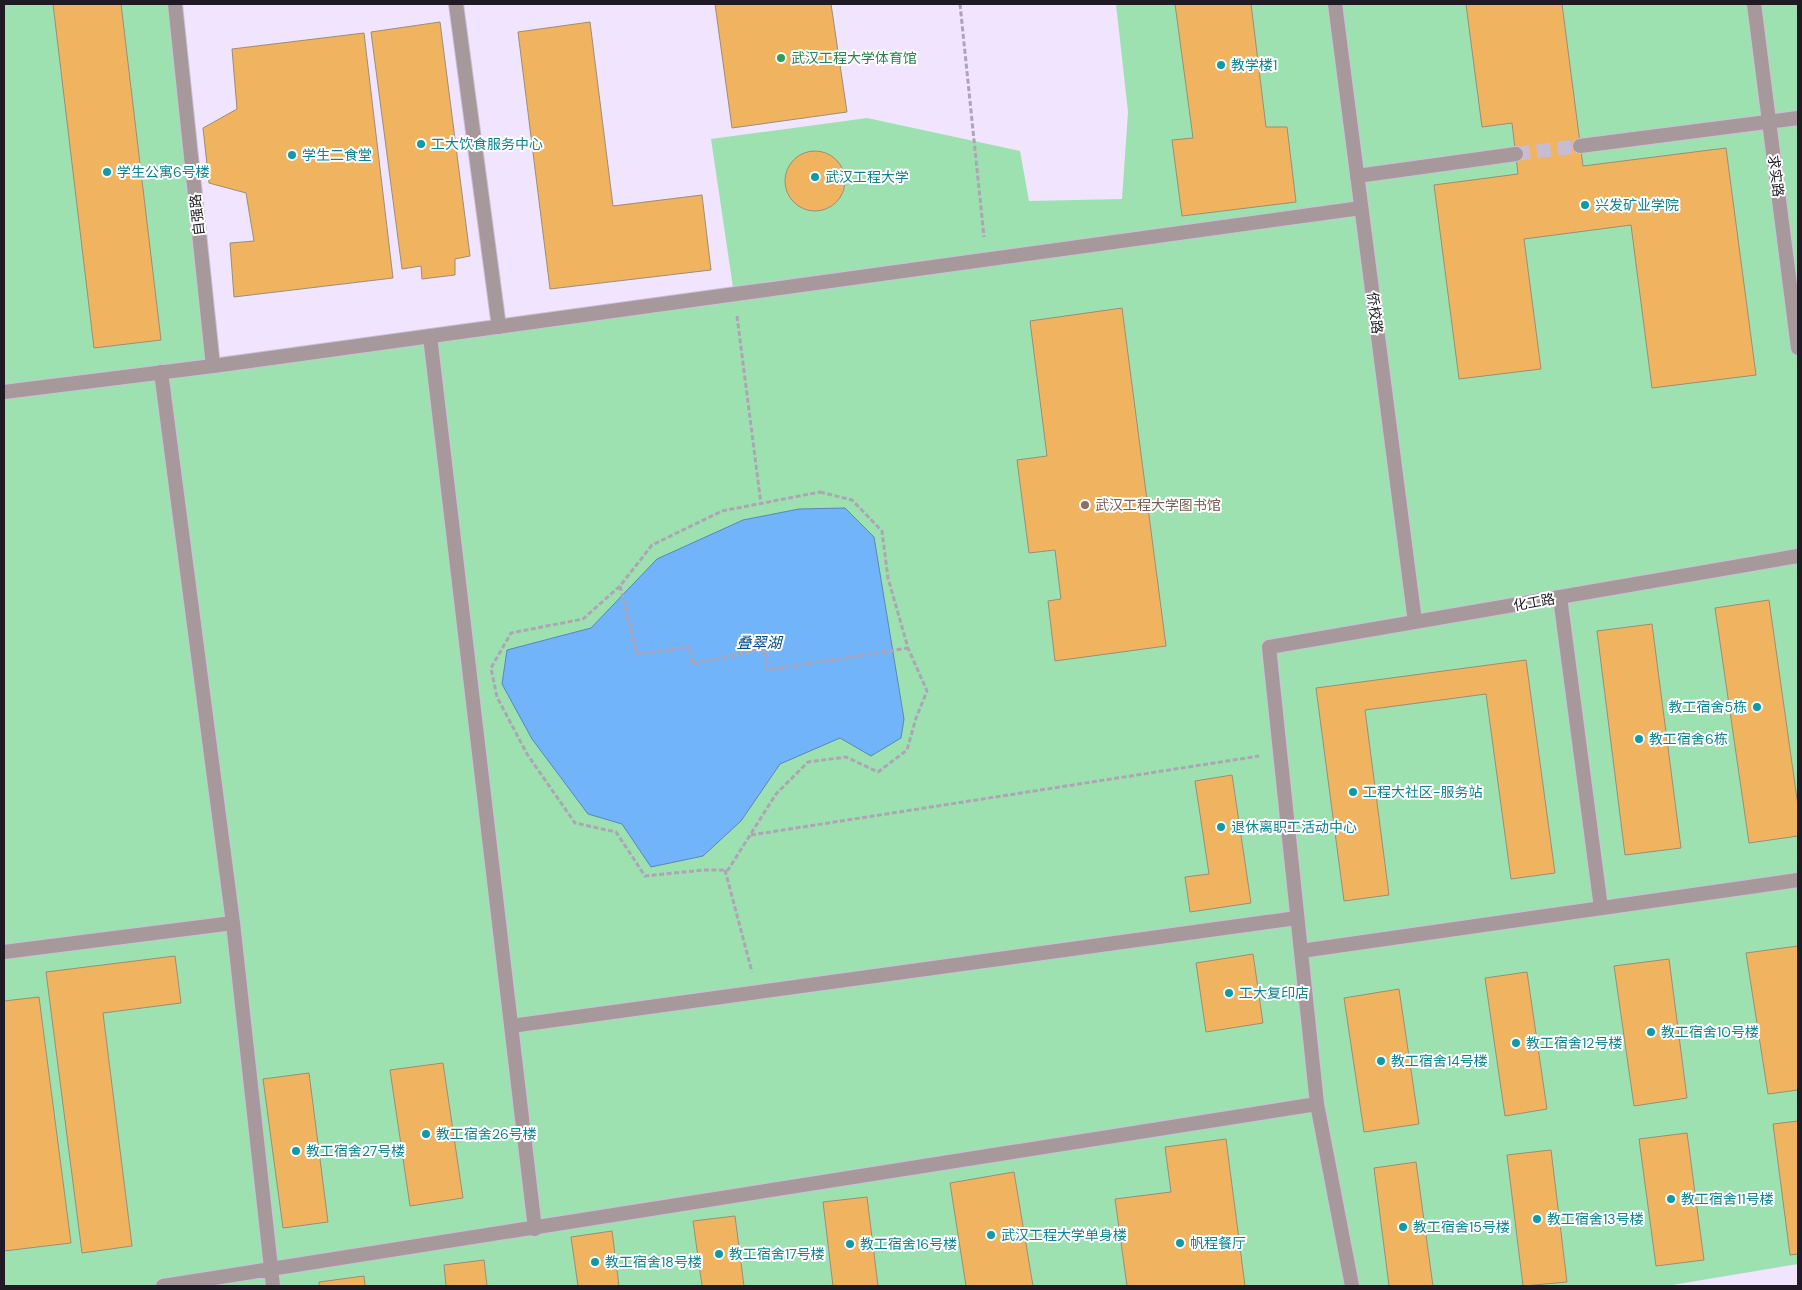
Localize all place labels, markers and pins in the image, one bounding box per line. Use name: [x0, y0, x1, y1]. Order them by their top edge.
place label: 武汉工程大学体育馆: [791, 49, 917, 67]
marker: 武汉工程大学体育馆: [775, 52, 787, 64]
place label: 教学楼1: [1231, 56, 1277, 74]
marker: 教学楼1: [1215, 59, 1227, 71]
place label: 工大饮食服务中心: [431, 135, 543, 153]
marker: 工大饮食服务中心: [415, 138, 427, 150]
place label: 学生二食堂: [302, 146, 372, 164]
marker: 学生二食堂: [286, 149, 298, 161]
place label: 学生公寓6号楼: [117, 163, 210, 181]
marker: 学生公寓6号楼: [101, 166, 113, 178]
place label: 武汉工程大学: [825, 168, 909, 186]
marker: 武汉工程大学: [809, 171, 821, 183]
place label: 兴发矿业学院: [1595, 196, 1679, 214]
marker: 兴发矿业学院: [1579, 199, 1591, 211]
place label: 武汉工程大学图书馆: [1095, 496, 1221, 514]
marker: 武汉工程大学图书馆: [1079, 499, 1091, 511]
place label: 教工宿舍5栋: [1668, 698, 1747, 716]
marker: 教工宿舍5栋: [1751, 701, 1763, 713]
place label: 教工宿舍6栋: [1649, 730, 1728, 748]
marker: 教工宿舍6栋: [1633, 733, 1645, 745]
place label: 工程大社区-服务站: [1363, 783, 1483, 801]
marker: 工程大社区-服务站: [1347, 786, 1359, 798]
place label: 退休离职工活动中心: [1231, 818, 1357, 836]
marker: 退休离职工活动中心: [1215, 821, 1227, 833]
place label: 工大复印店: [1239, 984, 1309, 1002]
marker: 工大复印店: [1223, 987, 1235, 999]
place label: 教工宿舍10号楼: [1661, 1023, 1759, 1041]
marker: 教工宿舍10号楼: [1645, 1026, 1657, 1038]
place label: 教工宿舍12号楼: [1526, 1034, 1622, 1052]
marker: 教工宿舍12号楼: [1510, 1037, 1522, 1049]
place label: 教工宿舍14号楼: [1391, 1052, 1488, 1070]
marker: 教工宿舍14号楼: [1375, 1055, 1387, 1067]
place label: 教工宿舍26号楼: [436, 1125, 537, 1143]
marker: 教工宿舍26号楼: [420, 1128, 432, 1140]
place label: 教工宿舍27号楼: [306, 1142, 405, 1160]
marker: 教工宿舍27号楼: [290, 1145, 302, 1157]
place label: 教工宿舍11号楼: [1681, 1190, 1774, 1208]
marker: 教工宿舍11号楼: [1665, 1193, 1677, 1205]
place label: 教工宿舍13号楼: [1547, 1210, 1644, 1228]
marker: 教工宿舍13号楼: [1531, 1213, 1543, 1225]
place label: 教工宿舍15号楼: [1413, 1218, 1510, 1236]
marker: 教工宿舍15号楼: [1397, 1221, 1409, 1233]
place label: 武汉工程大学单身楼: [1001, 1226, 1127, 1244]
marker: 武汉工程大学单身楼: [985, 1229, 997, 1241]
place label: 帆程餐厅: [1190, 1234, 1246, 1252]
place label: 教工宿舍16号楼: [860, 1235, 957, 1253]
marker: 帆程餐厅: [1174, 1237, 1186, 1249]
marker: 教工宿舍16号楼: [844, 1238, 856, 1250]
place label: 教工宿舍17号楼: [729, 1245, 825, 1263]
marker: 教工宿舍17号楼: [713, 1248, 725, 1260]
place label: 教工宿舍18号楼: [605, 1253, 702, 1271]
marker: 教工宿舍18号楼: [589, 1256, 601, 1268]

